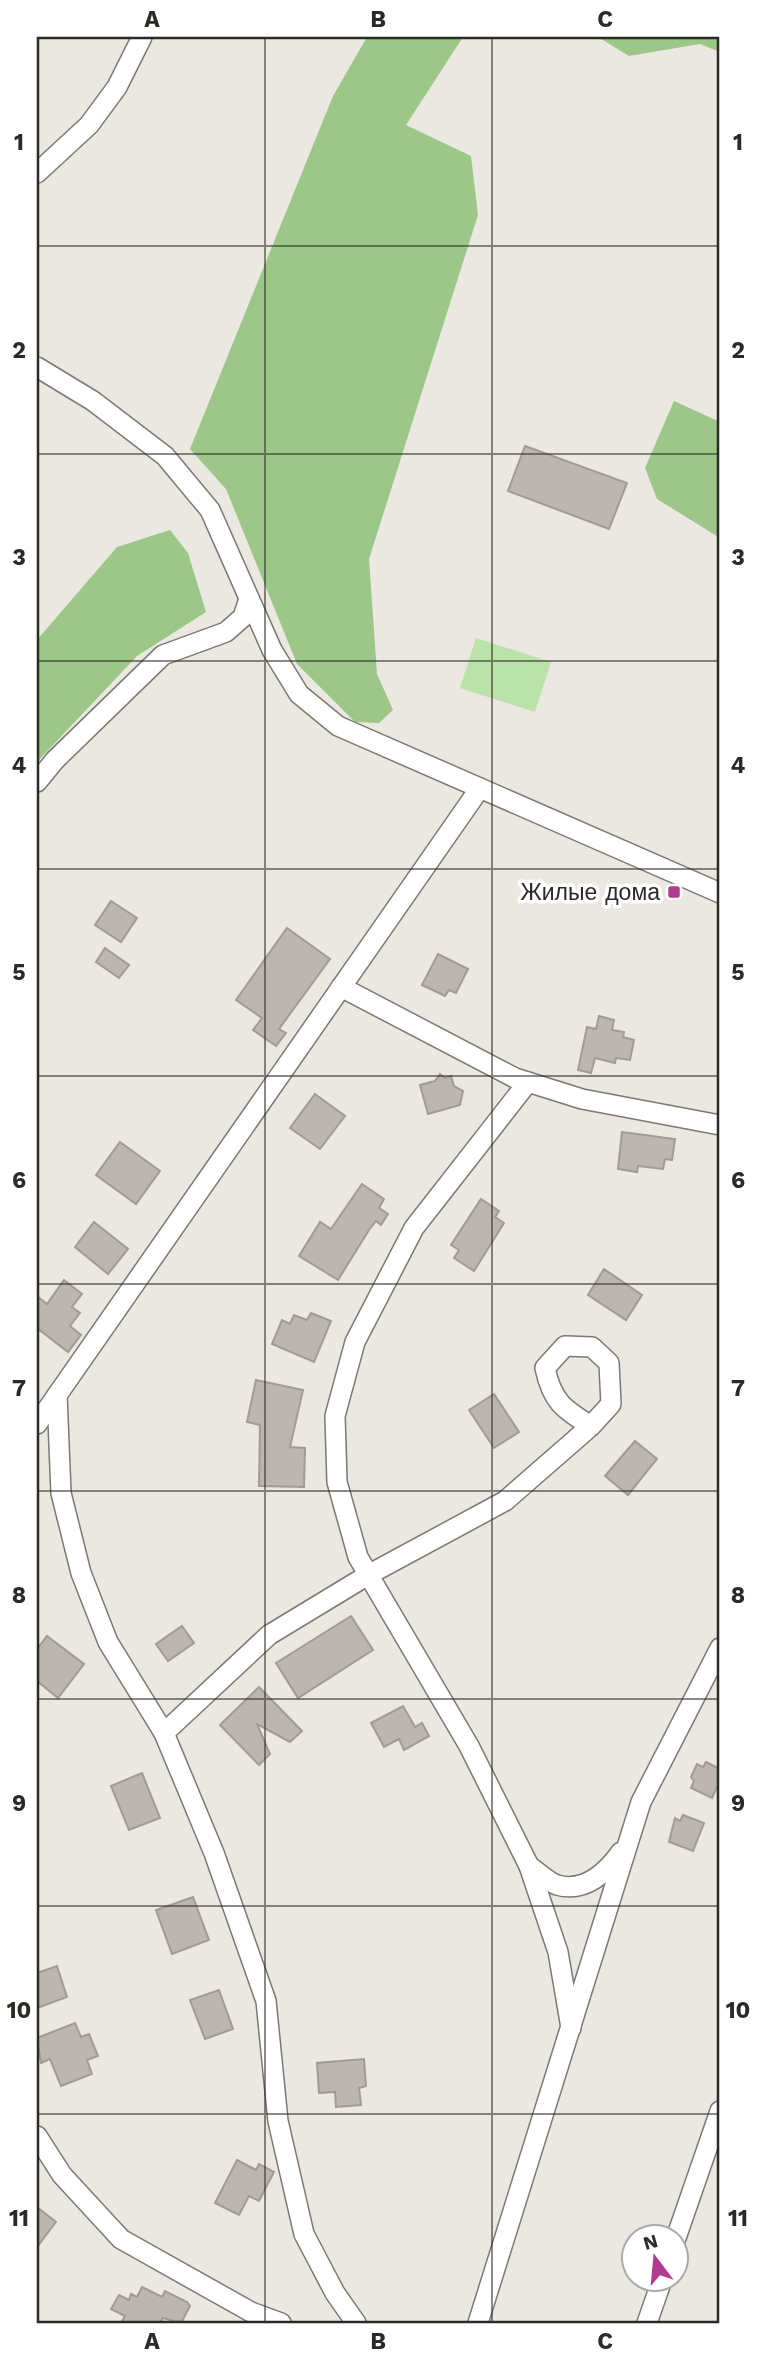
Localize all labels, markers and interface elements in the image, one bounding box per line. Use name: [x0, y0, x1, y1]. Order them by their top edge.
text: A: [144, 6, 160, 33]
text: B: [370, 6, 386, 33]
text: C: [597, 6, 613, 33]
text: 1: [14, 129, 24, 156]
text: 1: [733, 129, 743, 156]
text: 2: [12, 337, 26, 364]
text: 2: [731, 337, 745, 364]
text: 3: [12, 544, 26, 571]
text: 3: [731, 544, 745, 571]
text: 4: [12, 752, 27, 779]
text: 4: [731, 752, 746, 779]
place label: Жилые дома: [521, 879, 660, 906]
marker: Жилые дома: [666, 884, 682, 900]
text: 5: [12, 959, 26, 986]
text: 5: [731, 959, 745, 986]
text: 6: [12, 1167, 26, 1194]
text: 6: [731, 1167, 745, 1194]
text: 7: [12, 1375, 26, 1402]
text: 7: [731, 1375, 745, 1402]
text: 8: [12, 1582, 26, 1609]
text: 8: [731, 1582, 745, 1609]
text: 9: [12, 1790, 26, 1817]
text: 9: [731, 1790, 745, 1817]
text: 10: [7, 1997, 31, 2024]
text: 10: [726, 1997, 750, 2024]
text: 11: [9, 2205, 29, 2232]
text: 11: [728, 2205, 748, 2232]
north arrow: [620, 2224, 690, 2294]
text: N: [641, 2229, 660, 2255]
text: A: [144, 2328, 160, 2355]
text: B: [370, 2328, 386, 2355]
text: C: [597, 2328, 613, 2355]

